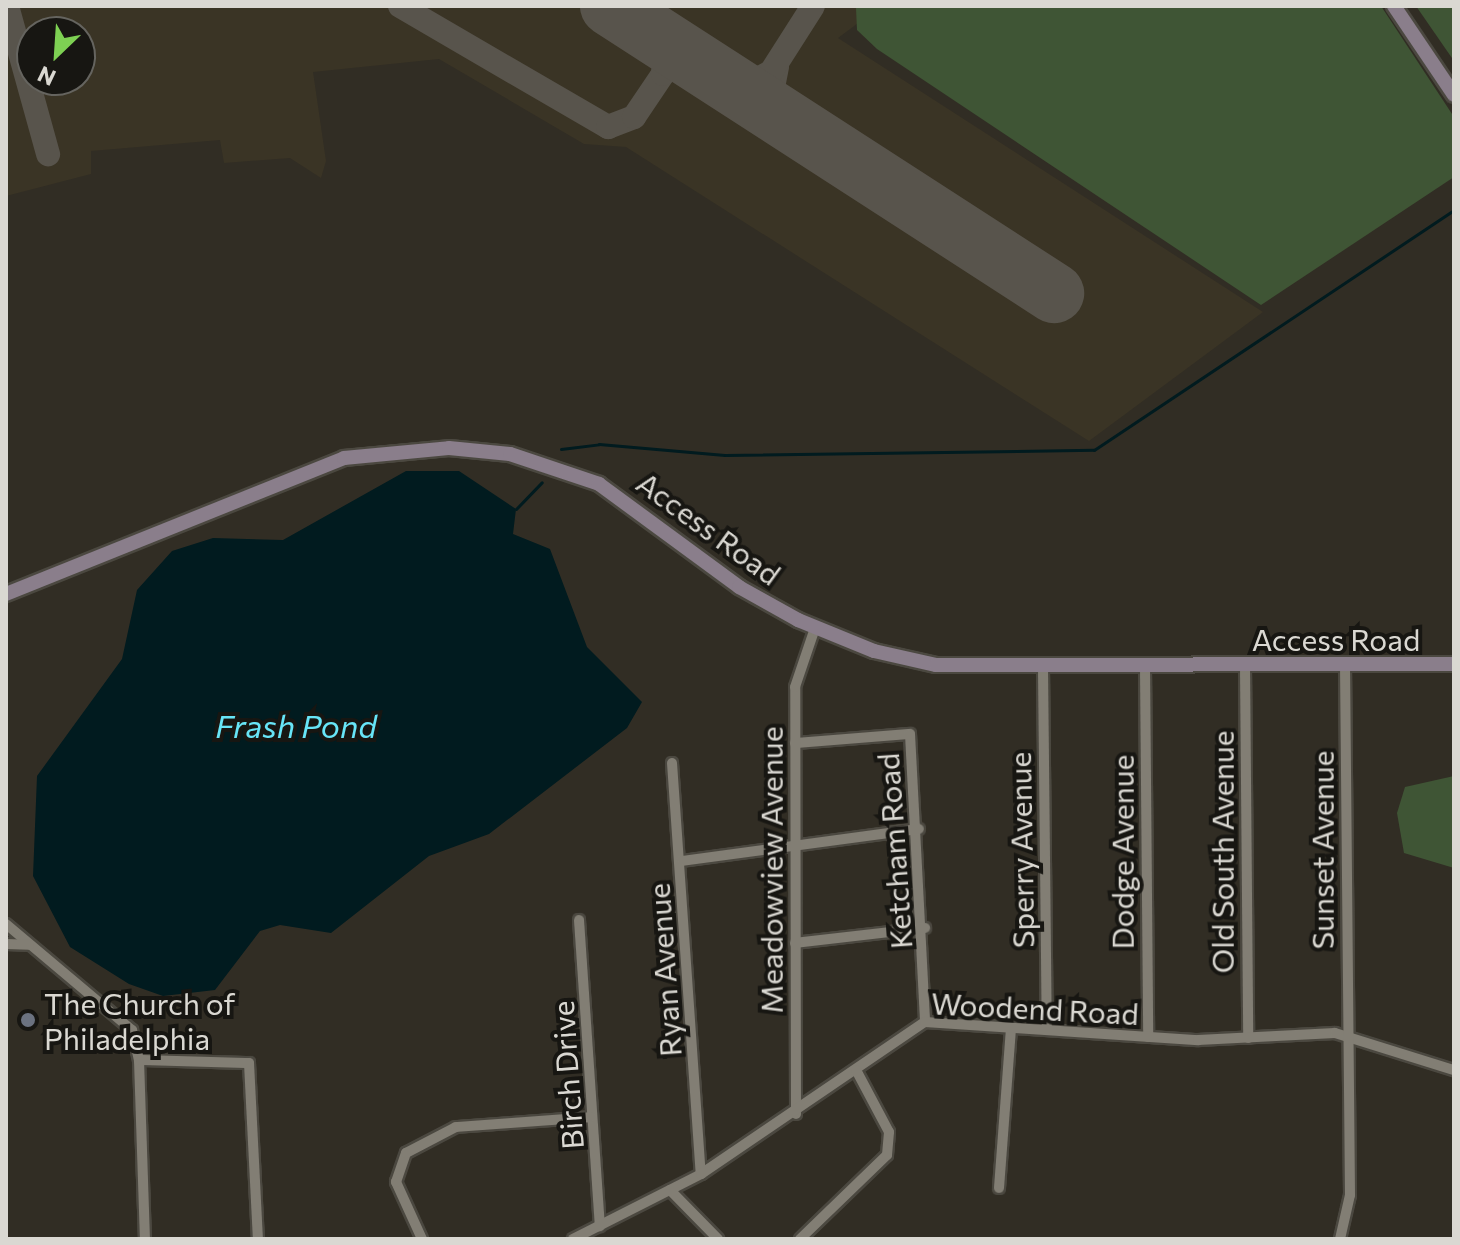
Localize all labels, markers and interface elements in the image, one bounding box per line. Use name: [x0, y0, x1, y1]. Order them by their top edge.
north arrow: [16, 16, 96, 96]
text: N: [33, 61, 60, 92]
street label: Access Road: [630, 464, 788, 592]
street label: Access Road: [1252, 621, 1420, 657]
water label: Frash Pond: [215, 706, 377, 744]
street label: Meadowview Avenue: [753, 726, 789, 1014]
street label: Old South Avenue: [1204, 731, 1240, 973]
street label: Sperry Avenue: [1001, 751, 1041, 949]
street label: Sunset Avenue: [1304, 751, 1340, 949]
street label: Ketcham Road: [869, 752, 919, 950]
street label: Dodge Avenue: [1104, 755, 1140, 949]
street label: Ryan Avenue: [640, 882, 688, 1058]
place label: The Church of Philadelphia: [44, 985, 235, 1056]
street label: Woodend Road: [930, 985, 1140, 1031]
street label: Birch Drive: [544, 1000, 590, 1150]
marker: The Church of Philadelphia: [19, 1011, 37, 1029]

